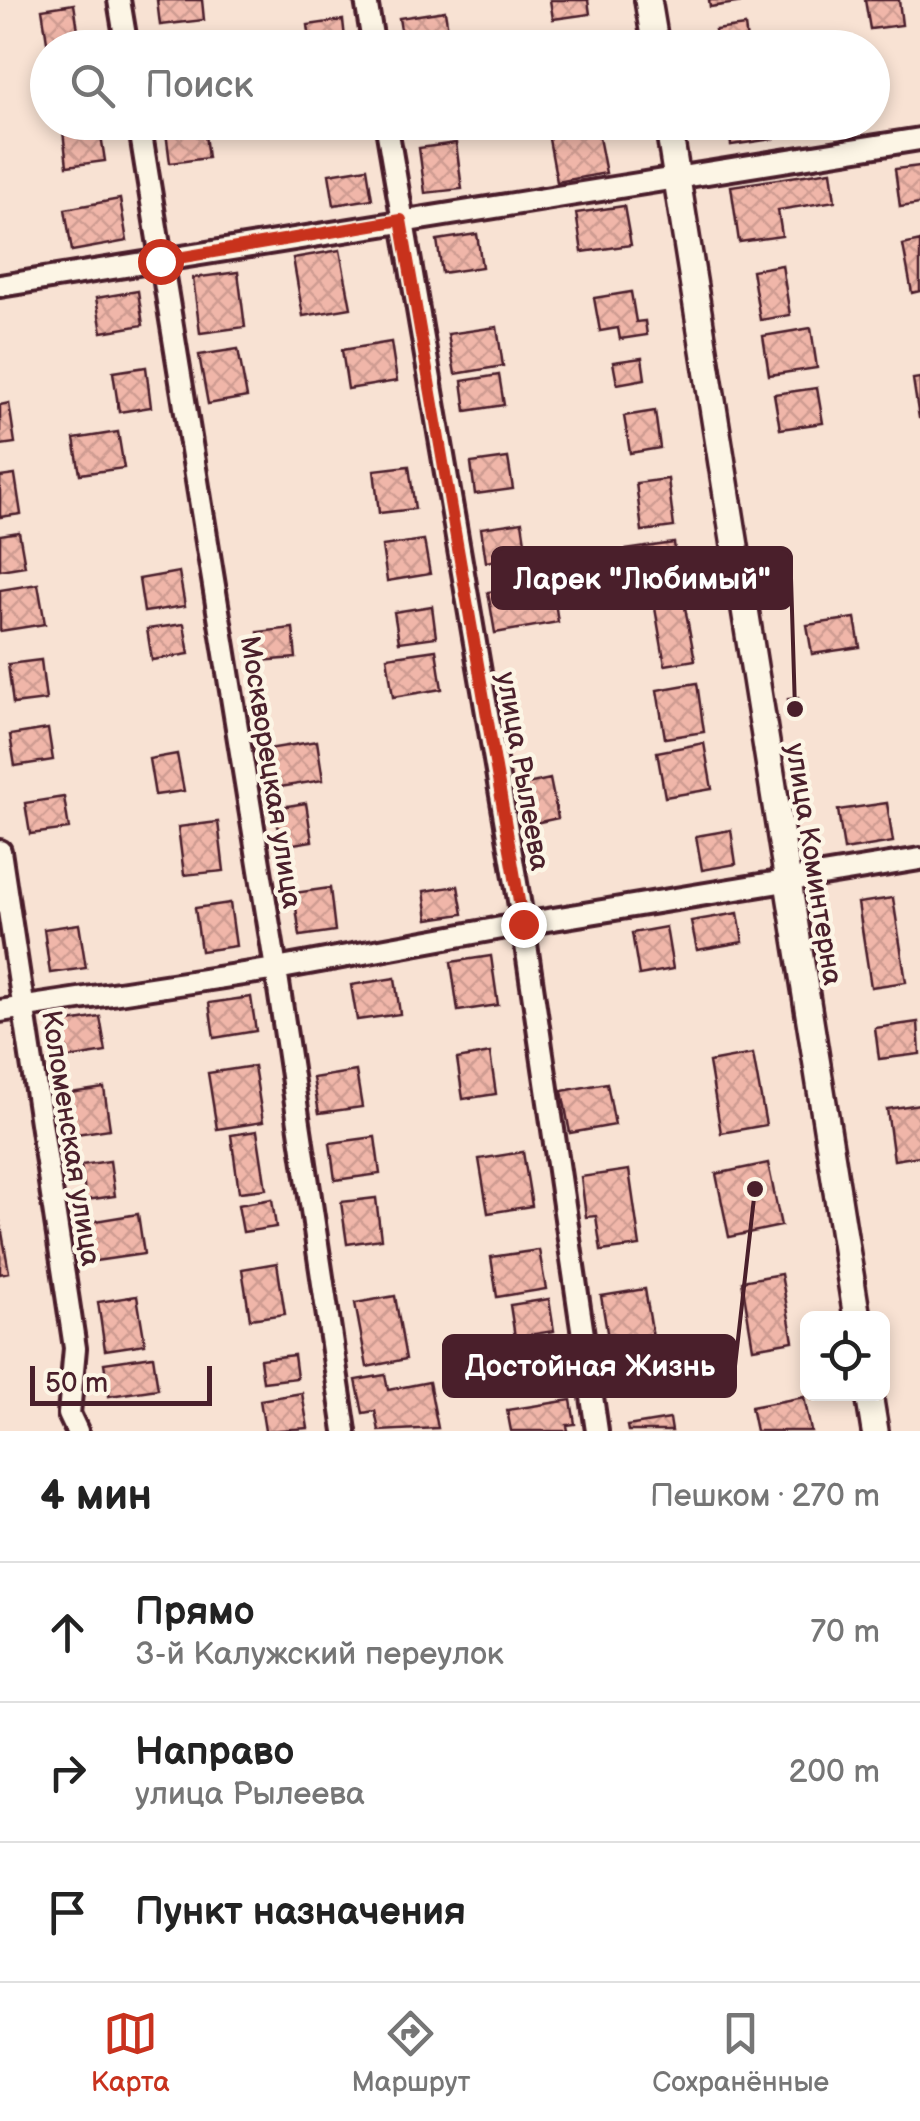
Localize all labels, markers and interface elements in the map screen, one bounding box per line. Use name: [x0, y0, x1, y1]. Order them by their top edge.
search box: [30, 30, 890, 140]
icon: search: [65, 58, 120, 113]
text: Поиск: [145, 63, 253, 108]
route start: [138, 239, 184, 285]
callout: Ларек "Любимый": [493, 548, 791, 608]
text: Ларек "Любимый": [512, 562, 771, 598]
street label: Москворецкая улица: [233, 634, 308, 911]
street label: улица Рылеева: [489, 669, 556, 874]
street label: улица Коминтерна: [778, 741, 849, 988]
route end: [501, 902, 547, 948]
street label: Коломенская улица: [34, 1008, 107, 1269]
map controls: [800, 1311, 890, 1401]
button: locate: [800, 1311, 890, 1401]
callout: Достойная Жизнь: [444, 1336, 735, 1396]
text: Достойная Жизнь: [465, 1349, 716, 1385]
scale bar: [30, 1361, 212, 1406]
text: 50 m: [45, 1367, 108, 1400]
text: 4 мин: [40, 1471, 152, 1522]
text: Пешком · 270 m: [650, 1477, 880, 1516]
text: Прямо: [135, 1590, 254, 1635]
icon: ahead: [40, 1605, 95, 1660]
text: 70 m: [810, 1613, 880, 1652]
text: 3-й Калужский переулок: [135, 1635, 504, 1674]
text: Направо: [135, 1730, 294, 1775]
icon: right: [40, 1745, 95, 1800]
text: 200 m: [788, 1753, 880, 1792]
text: улица Рылеева: [135, 1775, 365, 1814]
icon: arrive: [40, 1885, 95, 1940]
text: Пункт назначения: [135, 1890, 466, 1935]
tab: Карта: [91, 2006, 170, 2099]
tab: Маршрут: [351, 2006, 471, 2099]
tab: Сохранённые: [652, 2006, 829, 2099]

